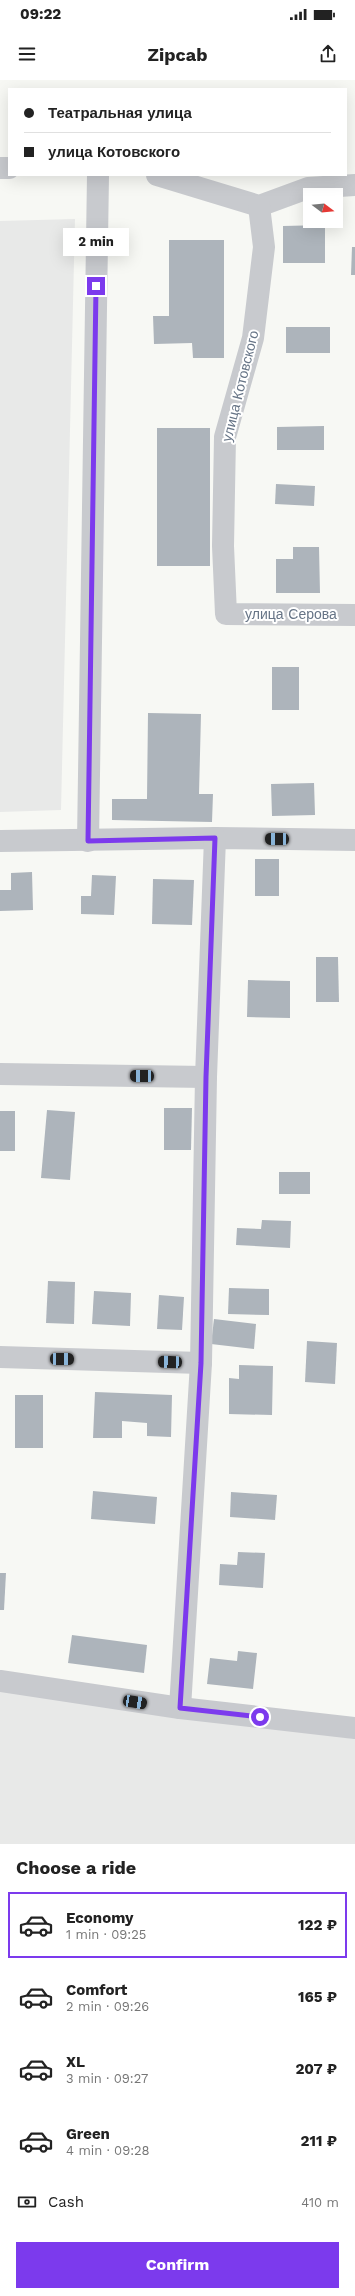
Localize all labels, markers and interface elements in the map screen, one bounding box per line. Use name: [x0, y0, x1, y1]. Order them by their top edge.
text: 09:22: [20, 5, 61, 23]
icon: menu: [16, 43, 38, 65]
icon: share: [317, 43, 339, 65]
text: Zipcab: [148, 44, 207, 65]
text: Театральная улица: [48, 104, 192, 122]
text: улица Котовского: [48, 143, 180, 161]
north arrow: [303, 188, 343, 228]
map controls: [303, 188, 343, 228]
callout: 2 min: [63, 228, 129, 256]
text: 2 min: [78, 234, 114, 249]
route end: [87, 277, 105, 295]
street label: улица Котовского: [218, 329, 262, 443]
street label: улица Серова: [245, 606, 337, 622]
car: [265, 833, 289, 845]
car: [130, 1070, 154, 1082]
car: [50, 1353, 74, 1365]
car: [158, 1356, 182, 1368]
car: [122, 1694, 148, 1710]
route start: [251, 1708, 269, 1726]
text: Choose a ride: [16, 1857, 136, 1878]
icon: car: [18, 1907, 54, 1943]
text: Economy: [66, 1909, 133, 1927]
text: 122 ₽: [298, 1916, 337, 1934]
text: 1 min · 09:25: [66, 1927, 146, 1942]
icon: car: [18, 1979, 54, 2015]
text: Comfort: [66, 1981, 127, 1999]
text: 165 ₽: [298, 1988, 337, 2006]
text: 2 min · 09:26: [66, 1999, 149, 2014]
icon: car: [18, 2051, 54, 2087]
text: XL: [66, 2053, 85, 2071]
text: 207 ₽: [295, 2060, 337, 2078]
text: 3 min · 09:27: [66, 2071, 148, 2086]
icon: car: [18, 2123, 54, 2159]
text: Green: [66, 2125, 110, 2143]
text: 211 ₽: [301, 2132, 337, 2150]
text: 4 min · 09:28: [66, 2143, 150, 2158]
icon: cash: [16, 2191, 38, 2213]
text: Cash: [48, 2193, 84, 2211]
text: 410 m: [301, 2195, 339, 2210]
button: Confirm: [16, 2242, 339, 2288]

